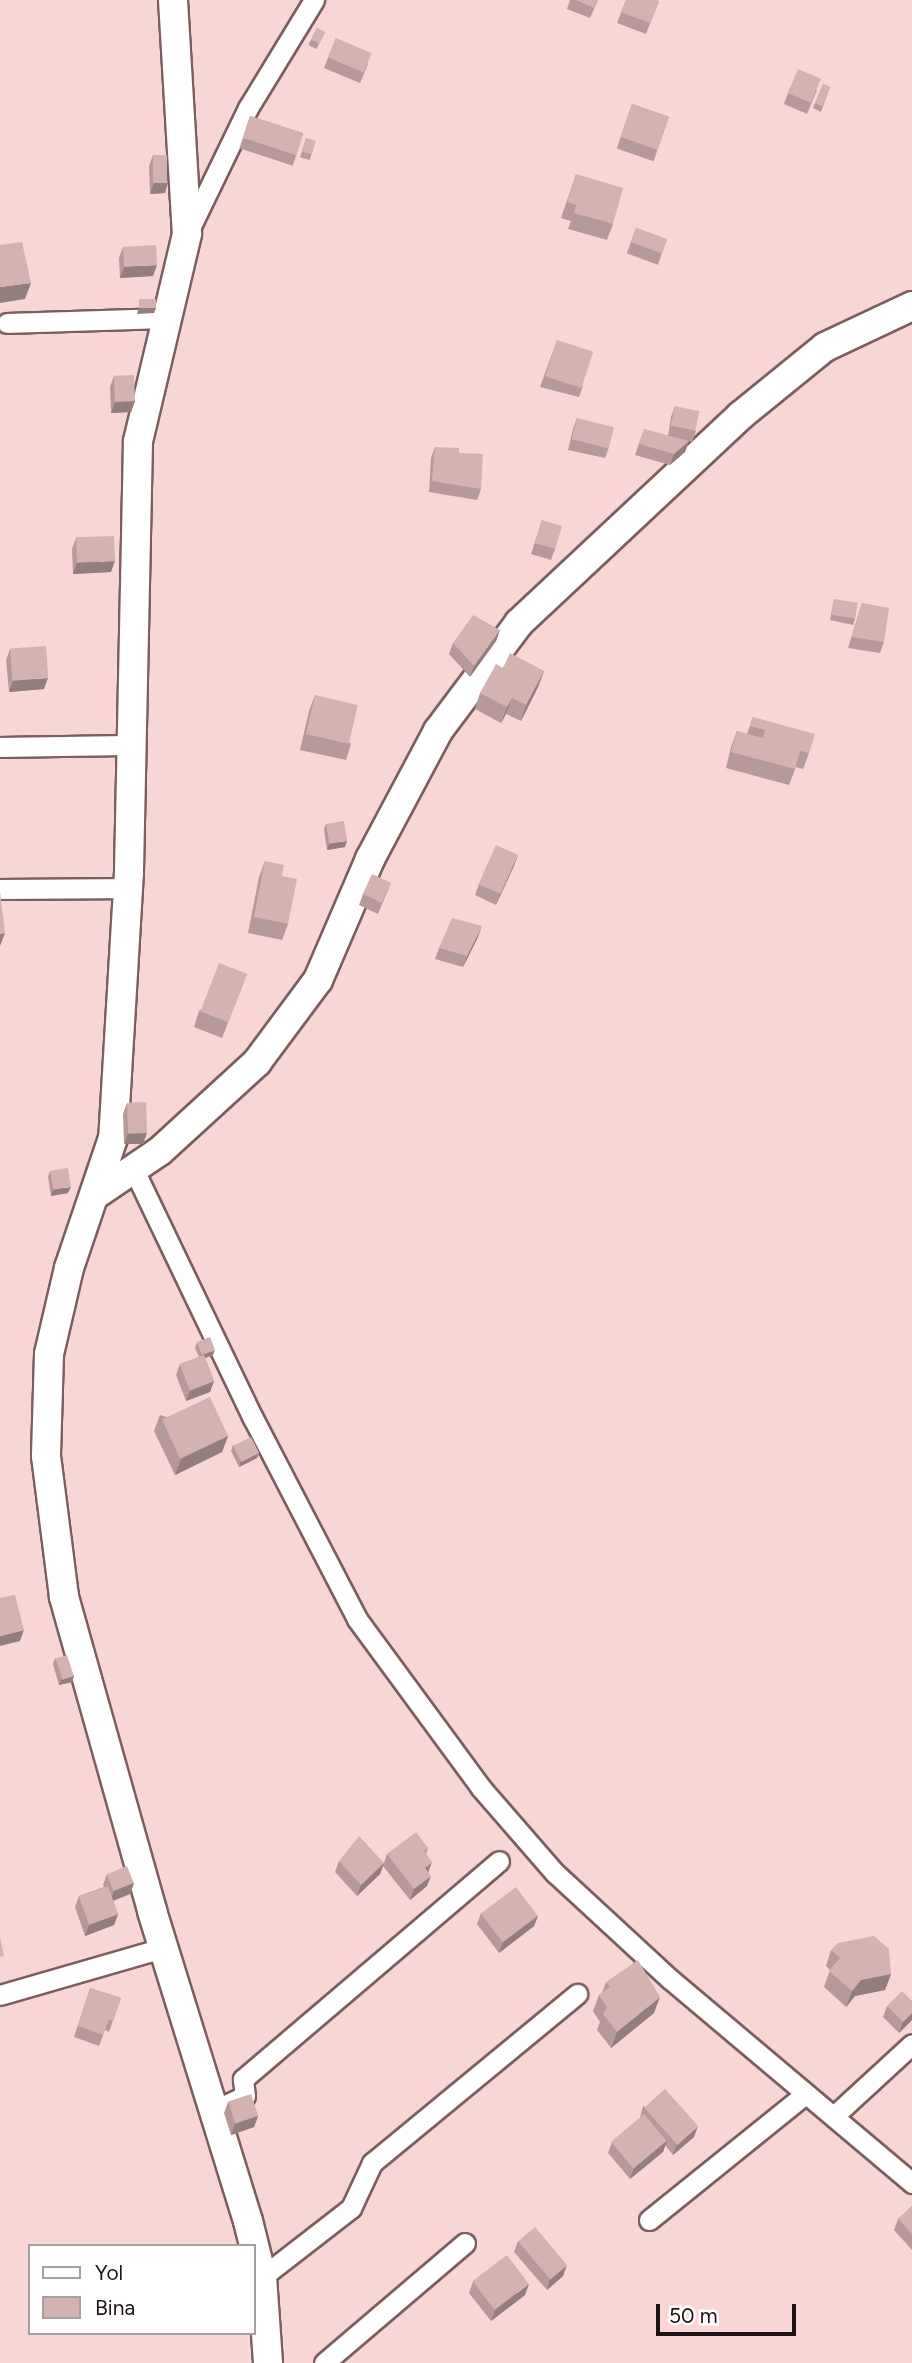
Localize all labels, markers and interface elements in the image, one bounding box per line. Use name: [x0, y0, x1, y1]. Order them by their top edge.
legend: [28, 2244, 256, 2335]
text: Yol: [95, 2260, 123, 2285]
scale bar: [660, 2290, 800, 2334]
text: Bina: [95, 2295, 135, 2320]
text: 50 m: [669, 2303, 718, 2328]

